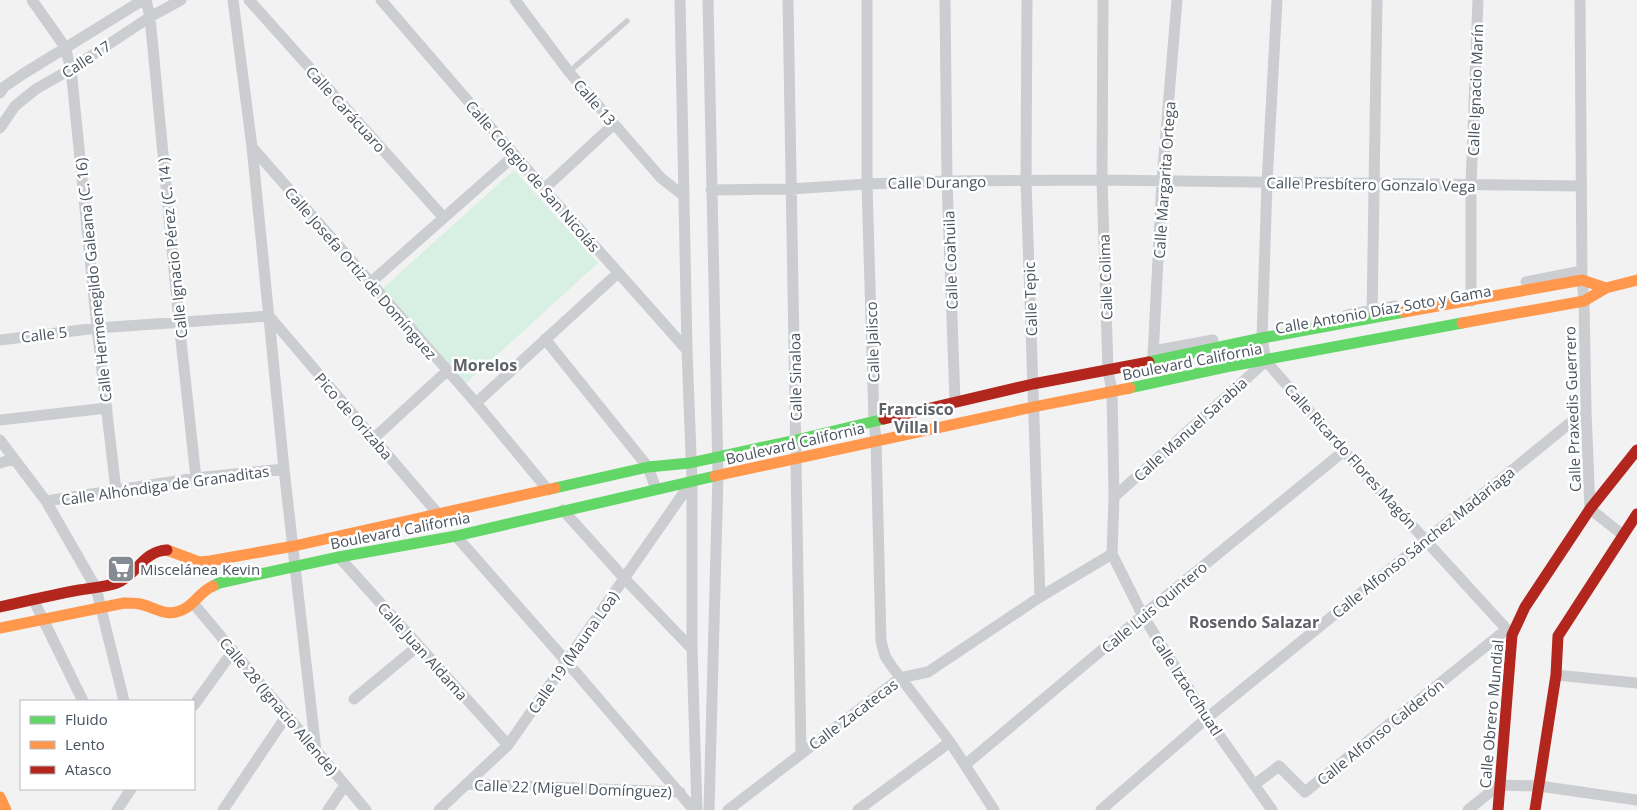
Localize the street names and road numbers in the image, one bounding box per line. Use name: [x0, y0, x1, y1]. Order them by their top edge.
street label: Calle Ignacio Marín: [1463, 23, 1487, 157]
street label: Calle 17: [58, 36, 114, 82]
street label: Calle Carácuaro: [302, 62, 390, 156]
street label: Calle 13: [569, 75, 621, 129]
street label: Calle Colegio de San Nicolás: [462, 96, 604, 256]
street label: Calle Margarita Ortega: [1149, 101, 1179, 259]
street label: Calle Hermenegildo Galeana (C. 16): [70, 157, 116, 403]
street label: Calle Ignacio Pérez (C. 14 ): [153, 157, 191, 339]
street label: Calle Durango: [888, 171, 986, 193]
street label: Calle Presbítero Gonzalo Vega: [1266, 172, 1476, 196]
street label: Calle Josefa Ortiz de Domínguez: [280, 182, 442, 364]
street label: Calle Coahuila: [938, 210, 962, 310]
street label: Calle Colima: [1094, 234, 1116, 320]
street label: Calle Tepic: [1019, 261, 1041, 337]
street label: Calle Antonio Díaz Soto y Gama: [1273, 280, 1493, 338]
street label: Calle Jalisco: [861, 301, 883, 383]
street label: Calle 5: [20, 321, 68, 347]
street label: Calle Praxedis Guerrero: [1559, 326, 1585, 492]
street label: Calle Sinaloa: [784, 333, 806, 421]
street label: Boulevard California: [1120, 338, 1264, 384]
street label: Pico de Orizaba: [311, 368, 397, 464]
street label: Calle Manuel Sarabia: [1129, 373, 1251, 485]
street label: Calle Ricardo Flores Magón: [1280, 379, 1422, 533]
street label: Boulevard California: [724, 417, 866, 469]
street label: Calle Alhóndiga de Granaditas: [60, 460, 270, 510]
street label: Calle Alfonso Sánchez Madariaga: [1327, 462, 1519, 622]
street label: Boulevard California: [328, 507, 472, 553]
street label: Calle Luis Quintero: [1097, 557, 1211, 657]
street label: Calle 19 (Mauna Loa): [523, 587, 623, 717]
street label: Calle Juan Aldama: [374, 598, 472, 704]
street label: Calle Iztaccíhuatl: [1147, 631, 1227, 739]
street label: Calle 28 (Ignacio Allende): [216, 633, 342, 779]
street label: Calle Obrero Mundial: [1475, 639, 1507, 789]
street label: Calle Zacatecas: [804, 674, 902, 754]
street label: Calle Alfonso Calderón: [1312, 675, 1448, 789]
street label: Calle 22 (Miguel Domínguez): [474, 775, 672, 801]

